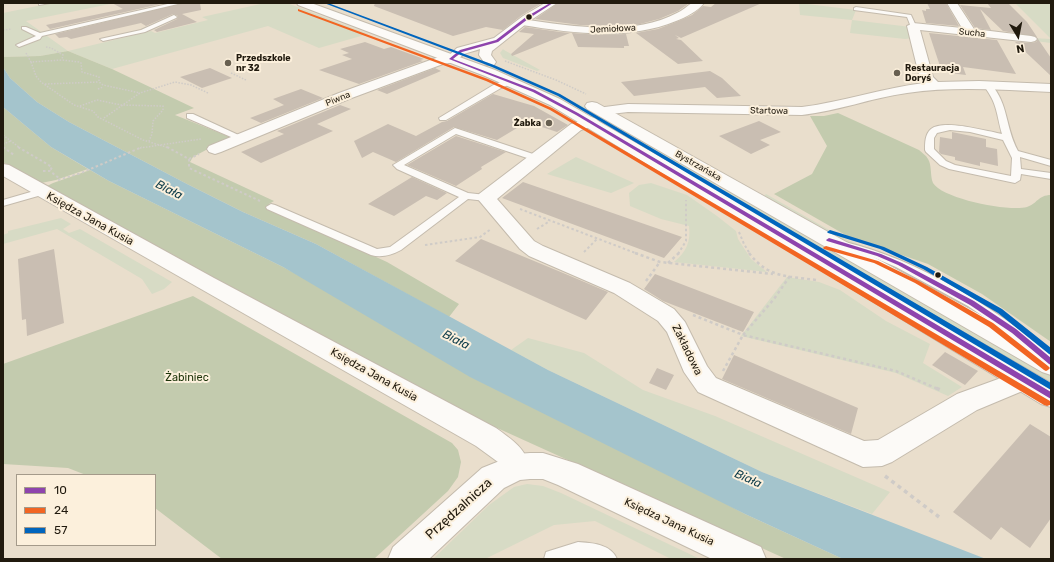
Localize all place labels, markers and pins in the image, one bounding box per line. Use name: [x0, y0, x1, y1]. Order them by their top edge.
unlabelled marker: [524, 12, 534, 22]
place label: Przedszkole nr 32: [236, 53, 291, 74]
marker: Przedszkole nr 32: [223, 58, 233, 68]
place label: Restauracja Doryś: [905, 63, 959, 84]
marker: Restauracja Doryś: [892, 68, 902, 78]
place label: Żabka: [514, 118, 541, 128]
marker: Żabka: [544, 118, 554, 128]
unlabelled marker: [933, 270, 943, 280]

